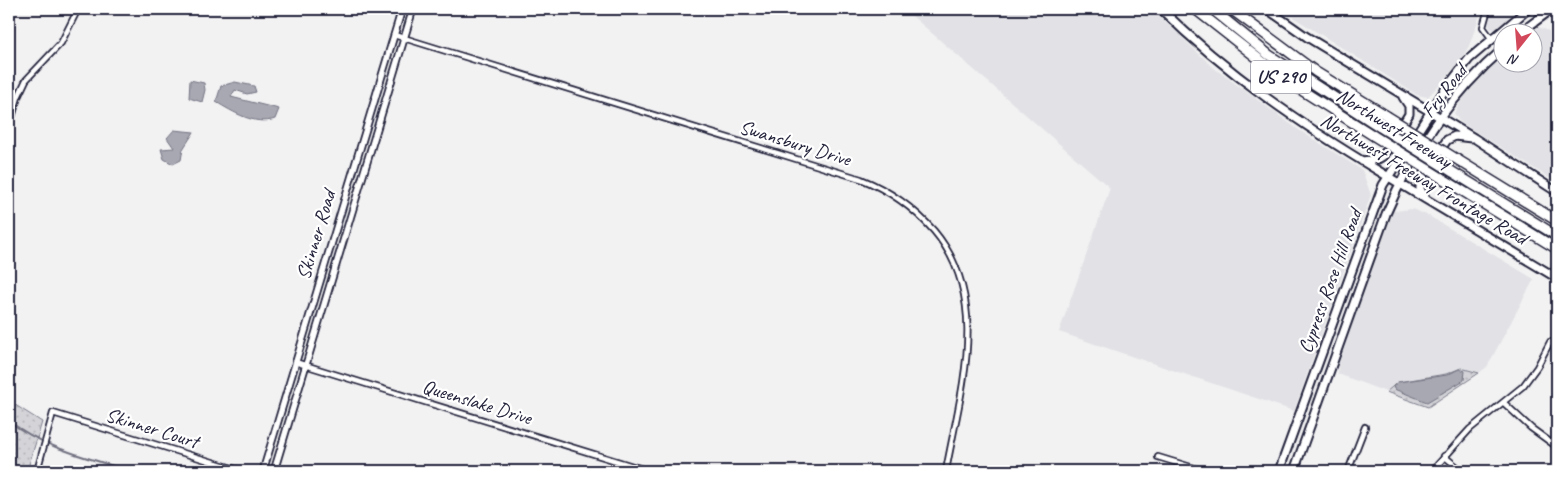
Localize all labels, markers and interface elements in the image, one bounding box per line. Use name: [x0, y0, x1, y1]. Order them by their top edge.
north arrow: [1494, 22, 1544, 72]
text: N: [1505, 50, 1521, 69]
street label: Fry Road: [1415, 57, 1474, 123]
road number: US 290: [1251, 61, 1311, 94]
street label: Northwest Freeway: [1332, 83, 1458, 175]
street label: Northwest Freeway Frontage Road: [1316, 107, 1534, 252]
street label: Swansbury Drive: [736, 114, 855, 172]
street label: Skinner Road: [291, 184, 342, 283]
street label: Cypress Rose Hill Road: [1292, 203, 1369, 356]
street label: Queenslake Drive: [419, 374, 536, 431]
street label: Skinner Court: [103, 402, 205, 455]

